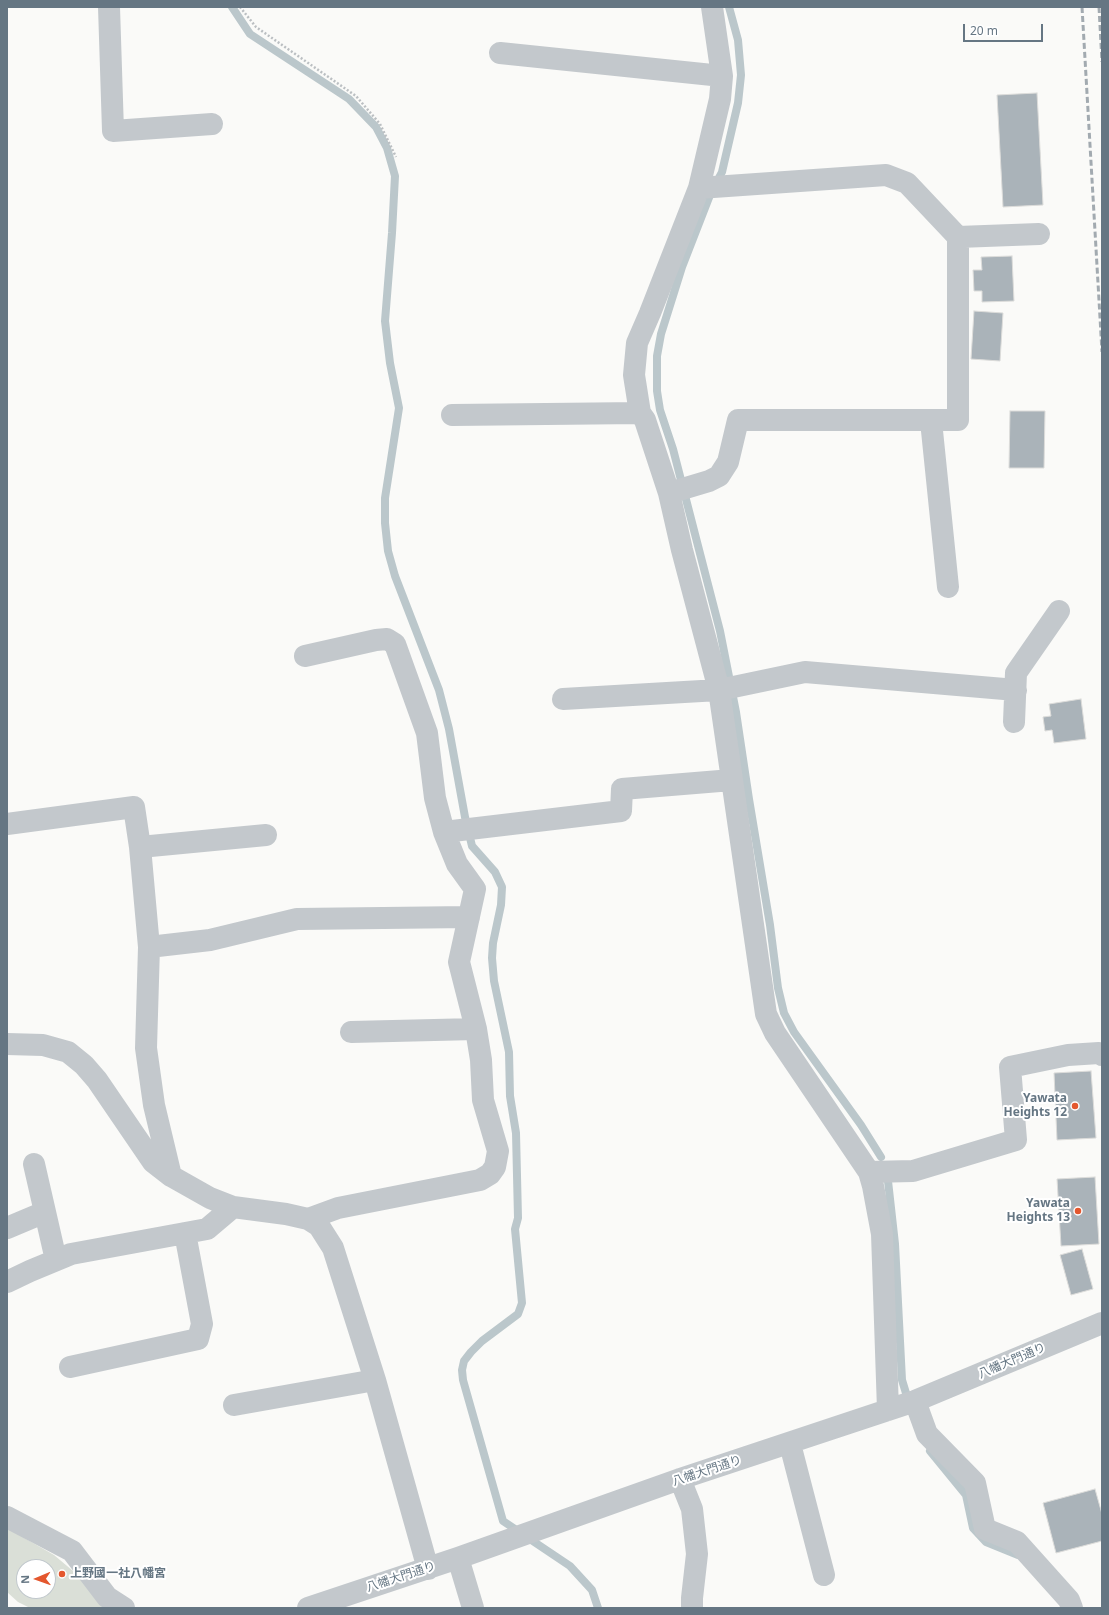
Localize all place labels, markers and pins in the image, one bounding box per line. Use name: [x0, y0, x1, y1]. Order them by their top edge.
place label: Yawata Heights 12: [1004, 1092, 1067, 1120]
marker: Yawata Heights 12: [1070, 1101, 1080, 1111]
place label: Yawata Heights 13: [1007, 1197, 1070, 1225]
marker: Yawata Heights 13: [1073, 1206, 1083, 1216]
place label: 上野國一社八幡宮: [70, 1567, 166, 1581]
marker: 上野國一社八幡宮: [57, 1569, 67, 1579]

